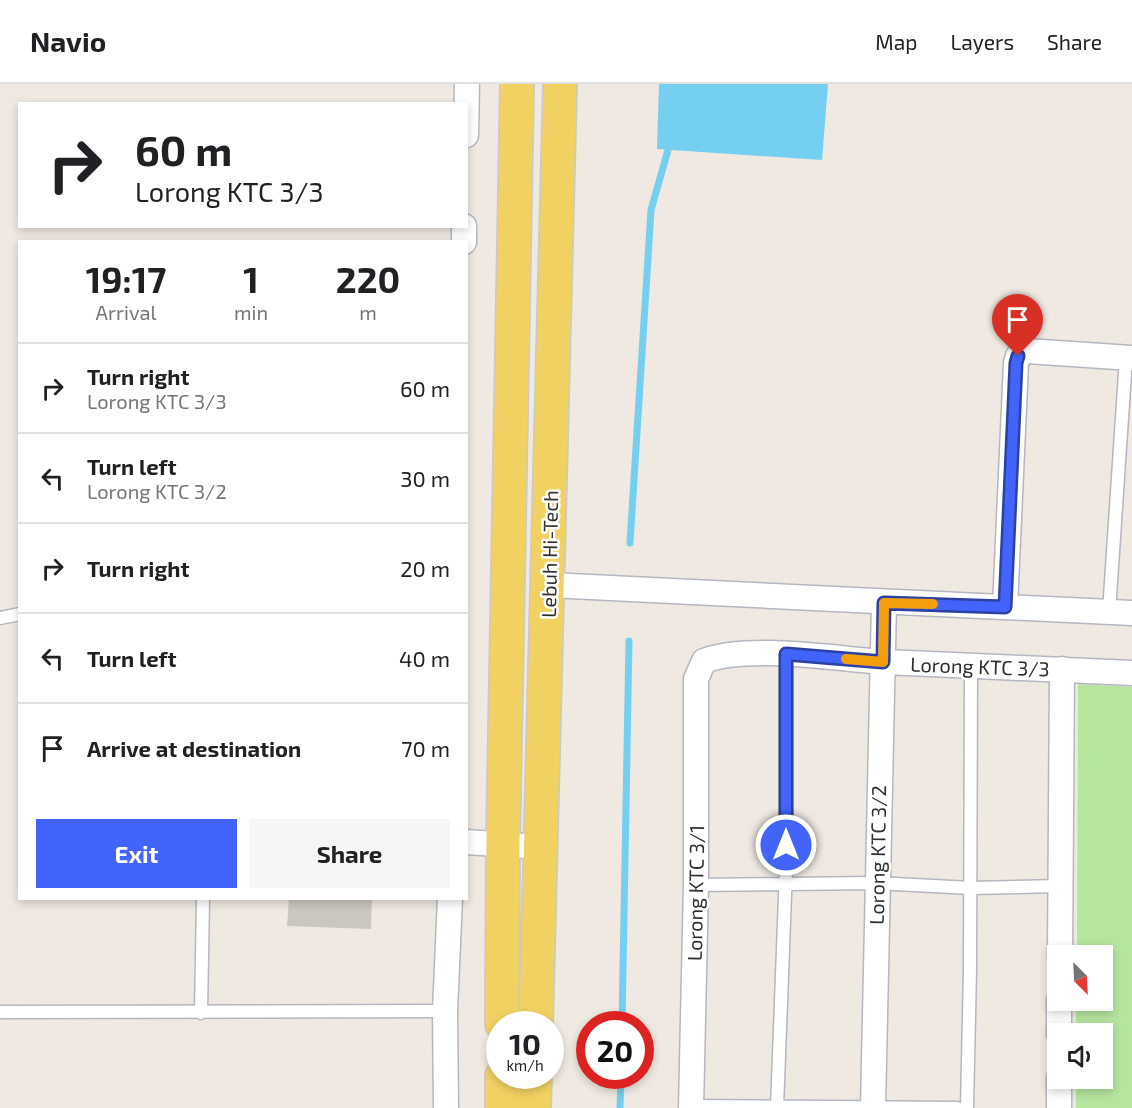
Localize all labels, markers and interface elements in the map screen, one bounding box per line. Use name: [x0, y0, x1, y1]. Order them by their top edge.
text: Navio: [30, 24, 106, 58]
text: Map: [875, 29, 917, 54]
text: Layers: [950, 29, 1014, 54]
text: Share: [1047, 29, 1102, 54]
text: 60 m: [135, 124, 232, 174]
icon: right: [36, 126, 114, 204]
text: Lorong KTC 3/3: [135, 175, 323, 207]
text: 19:17: [86, 257, 166, 300]
text: 1: [243, 257, 259, 300]
text: 220: [336, 257, 400, 300]
pin: [992, 294, 1043, 356]
text: Arrival: [96, 300, 156, 324]
text: min: [234, 300, 268, 324]
text: m: [359, 300, 377, 324]
icon: arrive: [1001, 303, 1034, 336]
text: Turn right: [87, 363, 189, 389]
icon: right: [36, 372, 69, 405]
text: 60 m: [400, 375, 450, 401]
text: Lorong KTC 3/3: [87, 389, 227, 413]
text: Turn left: [87, 453, 176, 479]
icon: left: [36, 462, 69, 495]
text: 30 m: [400, 465, 450, 491]
text: Lorong KTC 3/2: [87, 479, 227, 503]
street label: Lebuh Hi-Tech: [536, 490, 562, 618]
icon: right: [36, 552, 69, 585]
text: Turn right: [87, 555, 189, 581]
text: 20 m: [400, 555, 450, 581]
icon: left: [36, 642, 69, 675]
text: Turn left: [87, 645, 176, 671]
text: 40 m: [399, 645, 450, 671]
street label: Lorong KTC 3/3: [910, 652, 1050, 680]
icon: arrive: [36, 732, 69, 765]
text: Arrive at destination: [87, 735, 301, 761]
text: 70 m: [401, 735, 450, 761]
street label: Lorong KTC 3/2: [864, 785, 890, 925]
position arrow: [754, 813, 818, 877]
button: Exit: [36, 819, 237, 888]
button: Share: [249, 819, 450, 888]
street label: Lorong KTC 3/1: [682, 825, 708, 961]
north arrow: [1047, 945, 1113, 1011]
map controls: [1047, 945, 1113, 1089]
speed limit sign: 20: [576, 1011, 654, 1089]
button: sound: [1047, 1023, 1113, 1089]
text: 10: [509, 1025, 541, 1061]
text: km/h: [506, 1056, 544, 1074]

